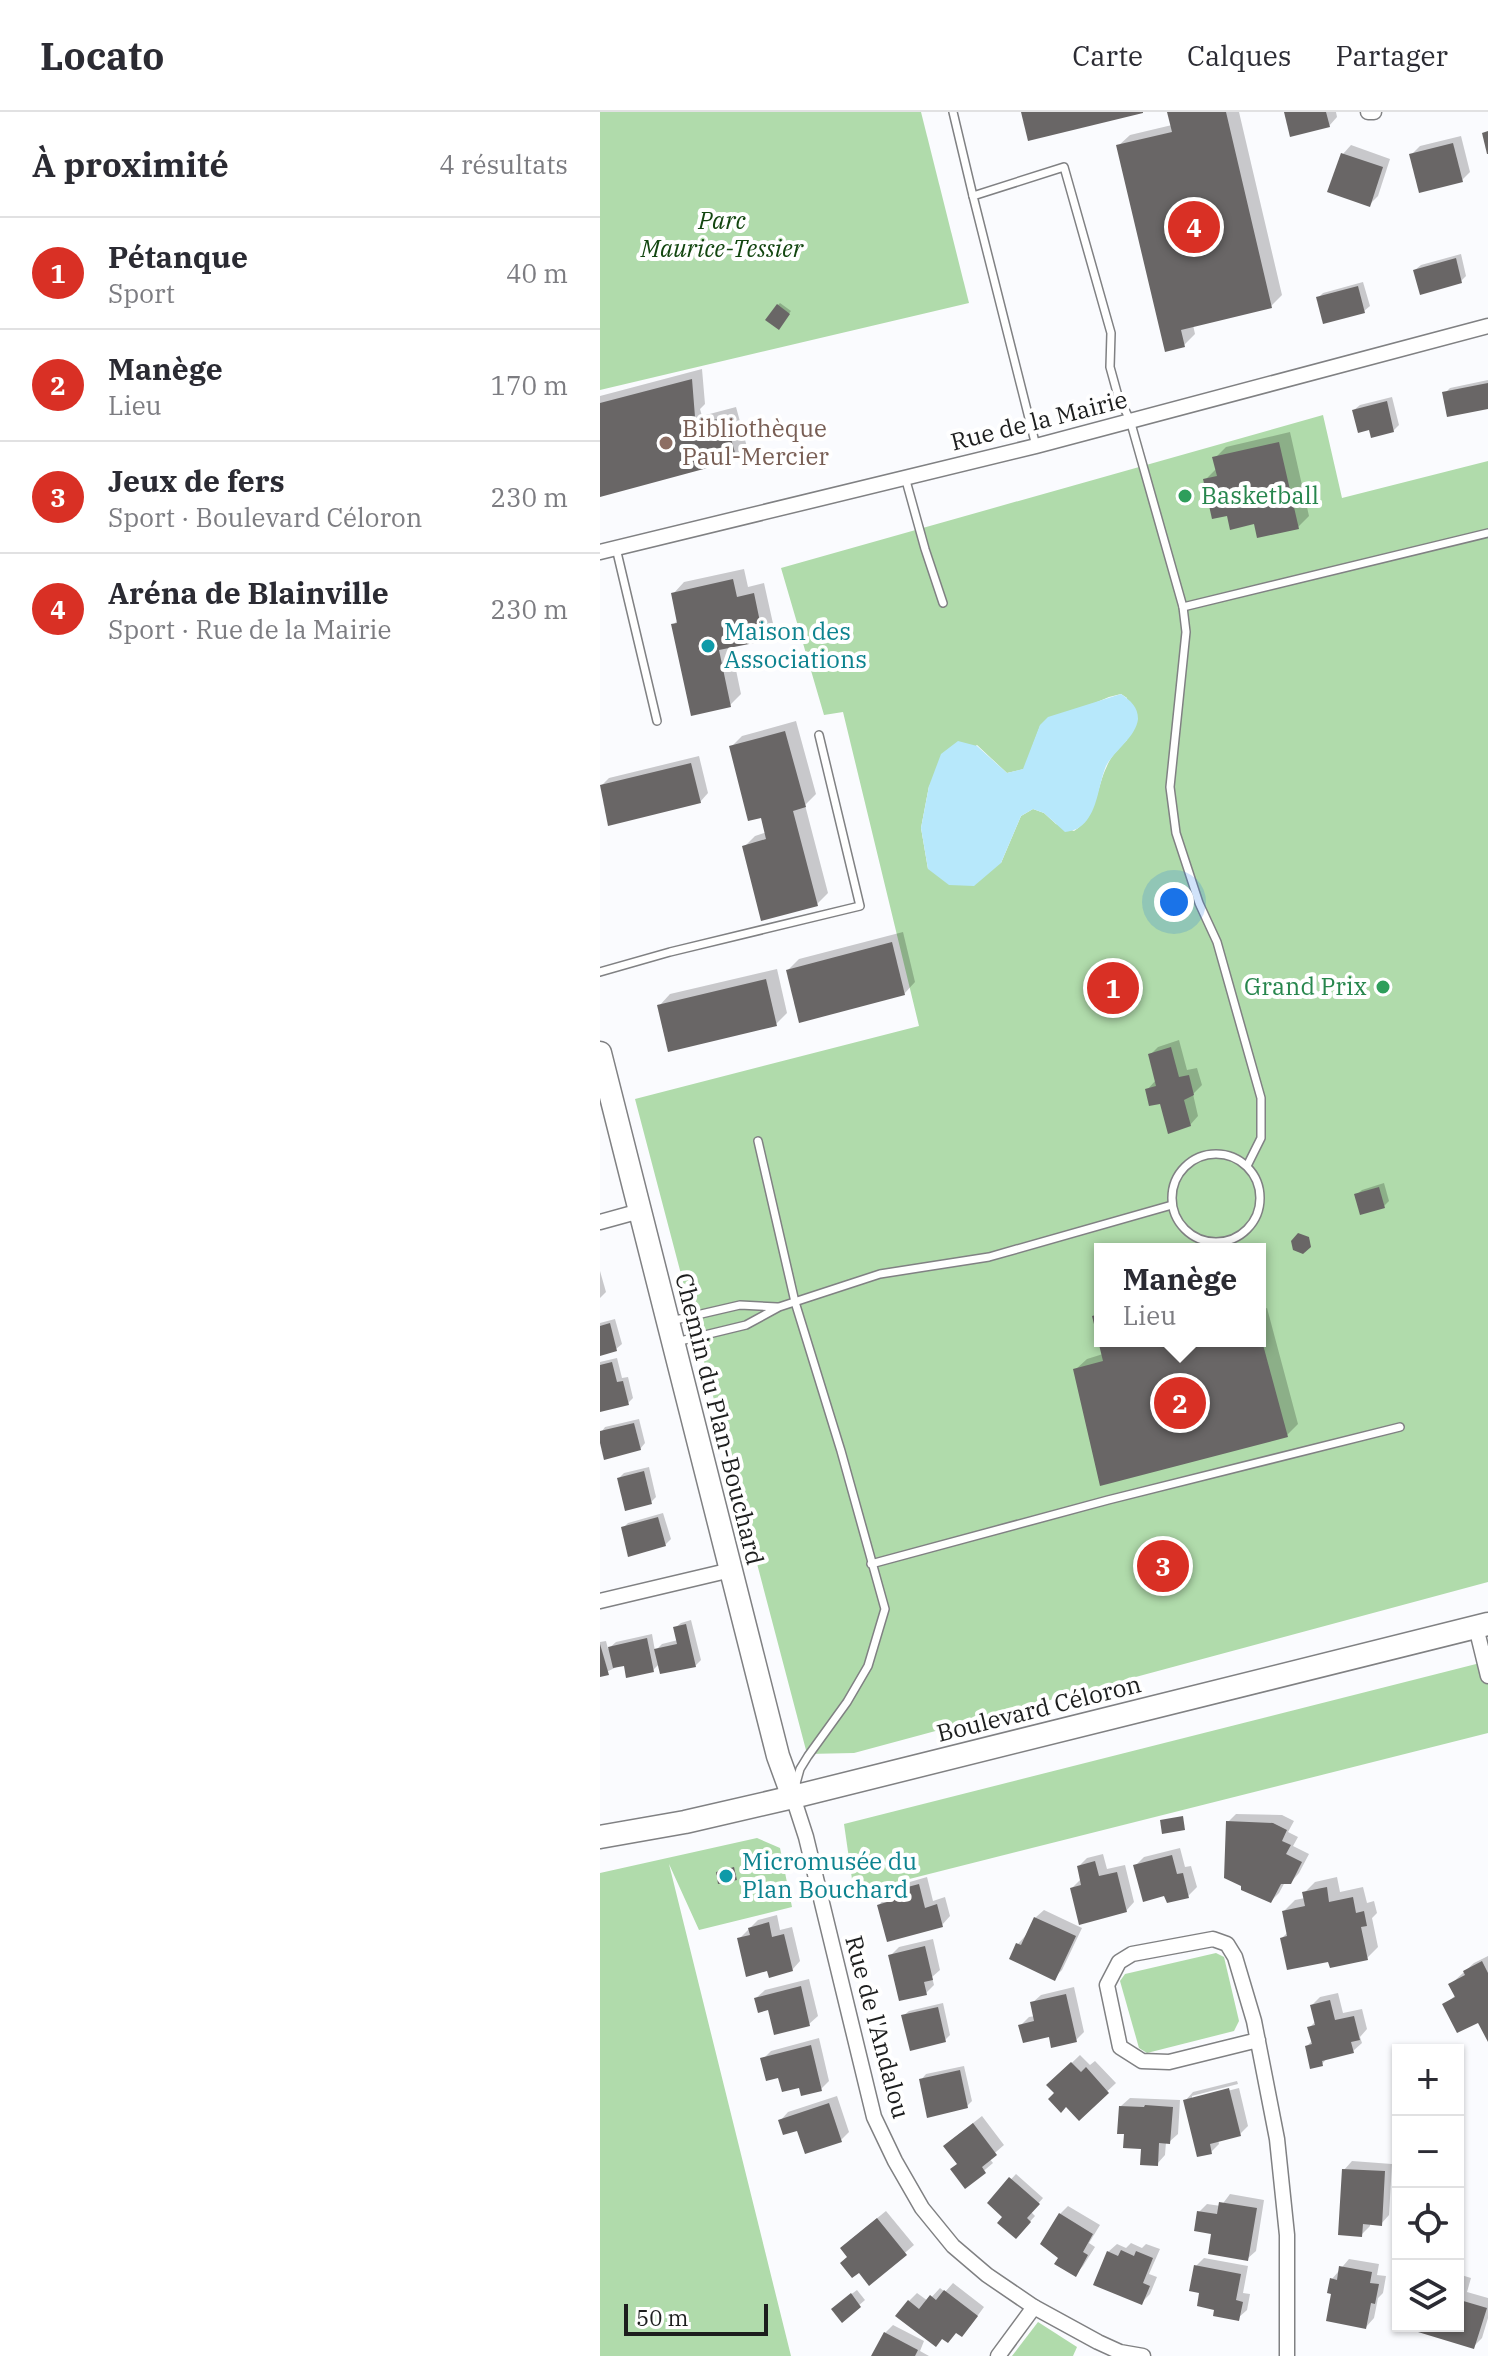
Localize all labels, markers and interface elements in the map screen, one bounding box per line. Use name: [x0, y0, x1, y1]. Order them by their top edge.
text: Locato: [40, 31, 164, 80]
text: Carte: [1072, 37, 1143, 74]
text: Calques: [1187, 37, 1291, 74]
text: Partager: [1335, 37, 1448, 74]
text: À proximité: [32, 142, 229, 186]
text: 4 résultats: [439, 147, 568, 181]
pin: 4: [1168, 197, 1220, 257]
park label: Parc Maurice-Tessier: [640, 204, 805, 264]
text: Pétanque: [108, 237, 248, 276]
text: 1: [50, 256, 66, 290]
text: 40 m: [506, 256, 568, 290]
text: Sport: [108, 276, 175, 310]
text: Manège: [108, 349, 223, 388]
text: 2: [50, 368, 66, 402]
text: 170 m: [490, 368, 568, 402]
street label: Rue de la Mairie: [947, 383, 1130, 457]
text: Lieu: [108, 388, 162, 422]
place label: Bibliothèque Paul-Mercier: [682, 412, 829, 472]
marker: Bibliothèque Paul-Mercier: [657, 434, 675, 452]
text: Jeux de fers: [108, 461, 285, 500]
place label: Basketball: [1201, 479, 1319, 511]
text: 3: [50, 480, 66, 514]
text: 230 m: [490, 480, 568, 514]
marker: Basketball: [1176, 487, 1194, 505]
text: Sport · Boulevard Céloron: [108, 500, 422, 534]
text: Aréna de Blainville: [108, 573, 389, 612]
text: 4: [50, 592, 66, 626]
text: 230 m: [490, 592, 568, 626]
text: Sport · Rue de la Mairie: [108, 612, 391, 646]
place label: Maison des Associations: [724, 615, 867, 675]
marker: Maison des Associations: [699, 637, 717, 655]
your location: [1154, 882, 1194, 922]
pin: 1: [1087, 958, 1139, 1018]
place label: Grand Prix: [1244, 970, 1367, 1002]
marker: Grand Prix: [1374, 978, 1392, 996]
popup: [1094, 1243, 1266, 1347]
text: Manège: [1123, 1259, 1237, 1298]
street label: Chemin du Plan-Bouchard: [668, 1269, 772, 1568]
text: Lieu: [1123, 1298, 1176, 1332]
pin: 2: [1154, 1373, 1206, 1433]
pin: 3: [1137, 1536, 1189, 1596]
street label: Boulevard Céloron: [933, 1667, 1144, 1749]
place label: Micromusée du Plan Bouchard: [742, 1845, 917, 1905]
marker: Micromusée du Plan Bouchard: [717, 1867, 735, 1885]
street label: Rue de l'Andalou: [838, 1932, 918, 2122]
map controls: [1392, 2044, 1464, 2332]
button: +: [1392, 2044, 1464, 2116]
button: −: [1392, 2116, 1464, 2188]
button: locate: [1392, 2188, 1464, 2260]
button: layers: [1392, 2260, 1464, 2332]
scale bar: [624, 2300, 768, 2336]
text: 50 m: [636, 2303, 688, 2332]

